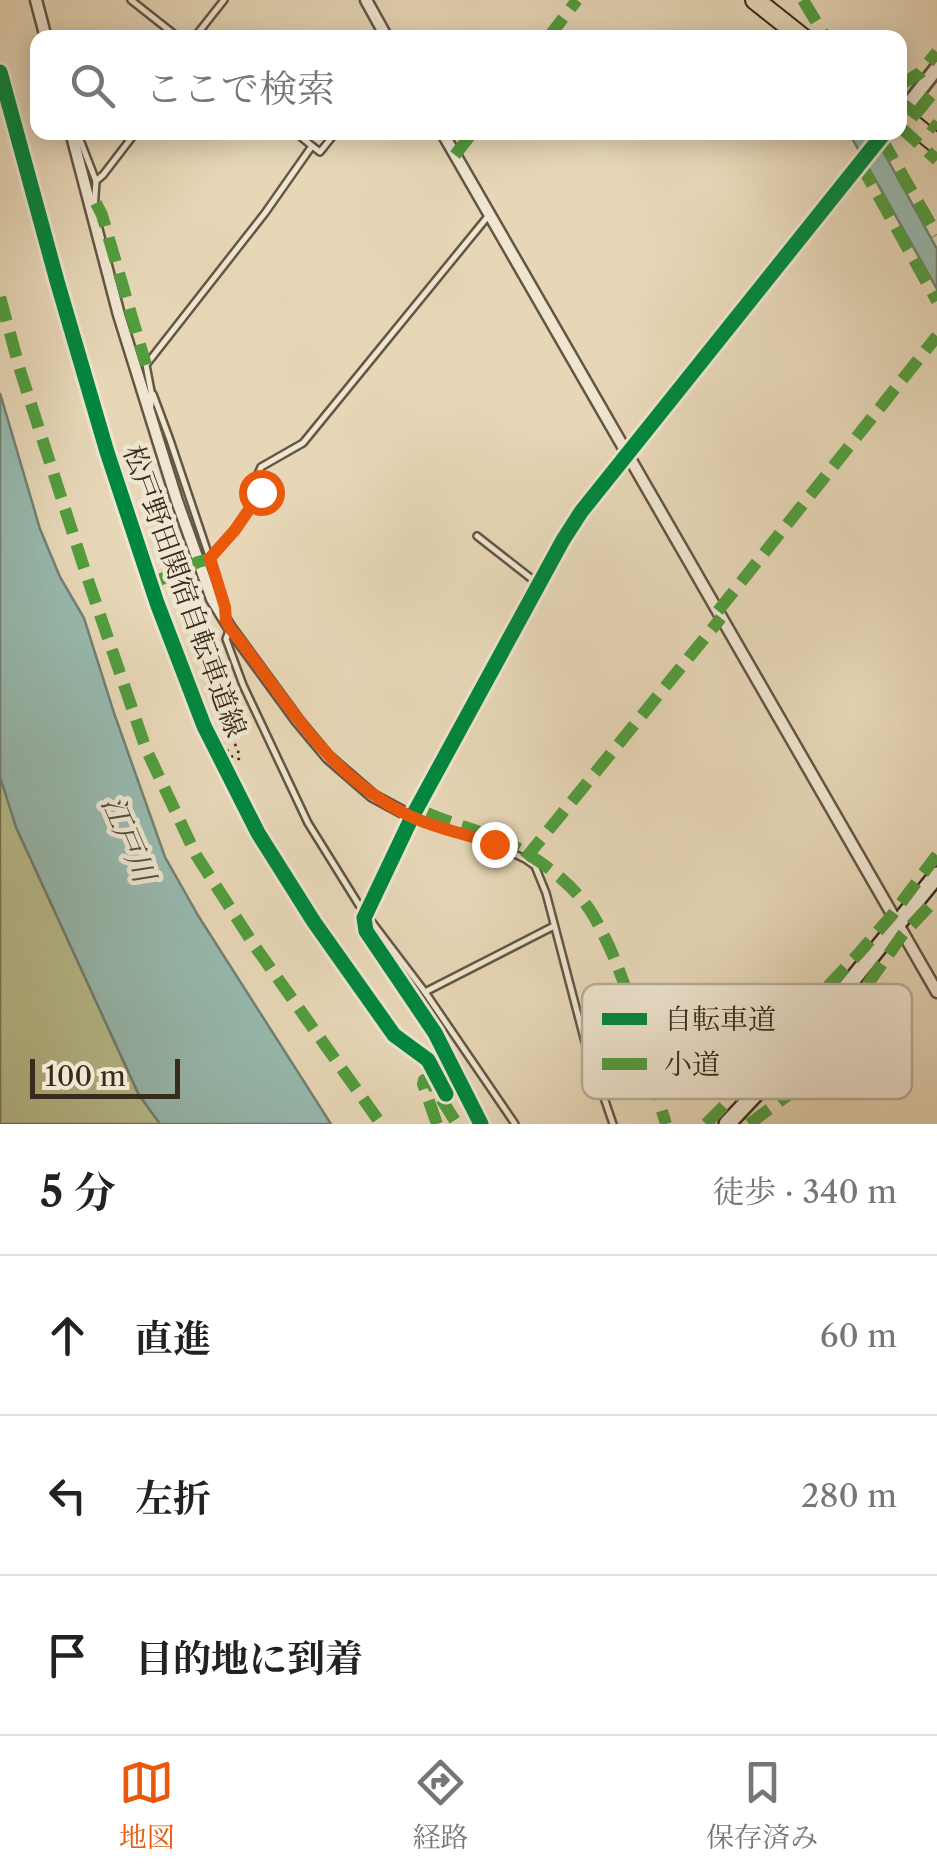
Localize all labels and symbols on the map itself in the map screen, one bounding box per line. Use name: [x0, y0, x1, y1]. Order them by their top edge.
street label: 松戸野田関宿自転車道線: [116, 440, 254, 742]
route start: [239, 470, 285, 516]
water label: 江戸川: [94, 790, 164, 890]
route end: [472, 822, 518, 868]
legend: [582, 984, 912, 1099]
text: 自転車道: [664, 1002, 776, 1036]
text: 小道: [664, 1047, 720, 1081]
scale bar: [30, 1054, 180, 1098]

